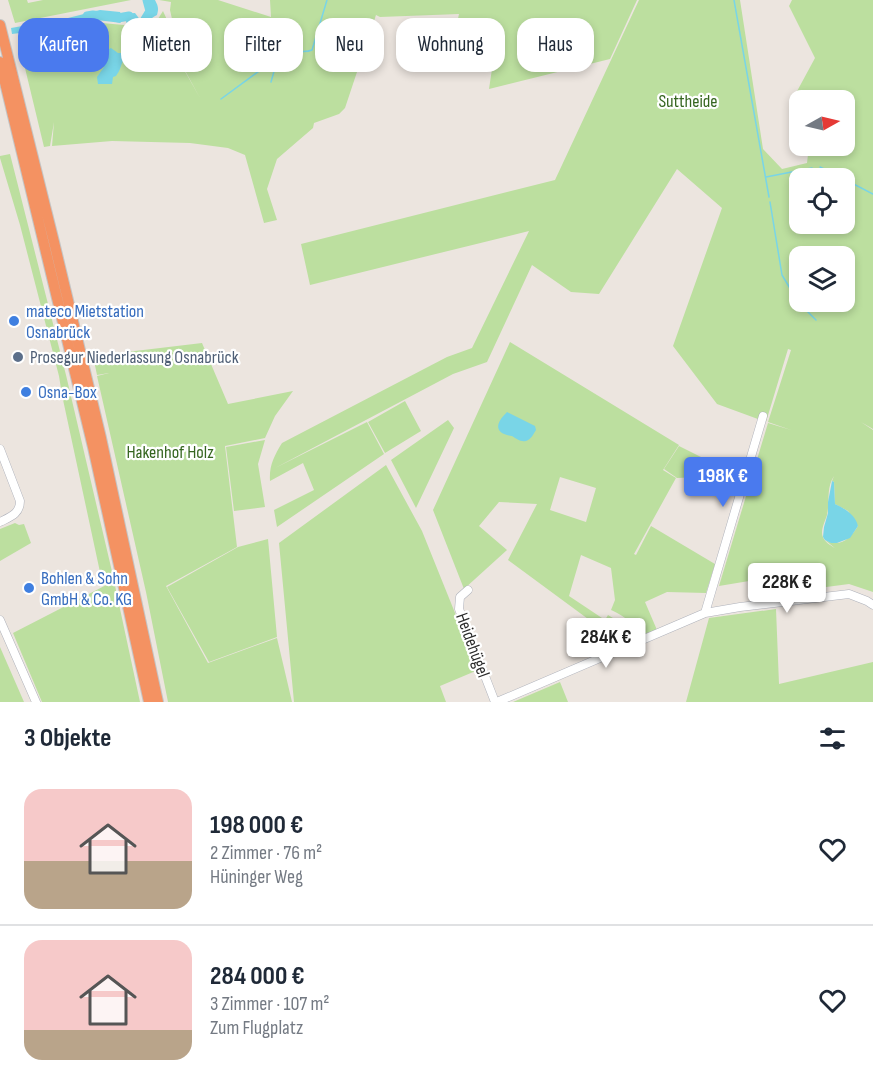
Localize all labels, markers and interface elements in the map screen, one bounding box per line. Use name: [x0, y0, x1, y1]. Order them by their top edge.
chip: Kaufen: [18, 18, 109, 72]
chip: Mieten: [121, 18, 212, 72]
chip: Filter: [224, 18, 303, 72]
chip: Neu: [315, 18, 384, 72]
chip: Wohnung: [396, 18, 505, 72]
chip: Haus: [517, 18, 594, 72]
north arrow: [789, 90, 855, 156]
map controls: [789, 90, 855, 312]
park label: Suttheide: [658, 91, 718, 112]
button: locate: [789, 168, 855, 234]
button: layers: [789, 246, 855, 312]
place label: mateco Mietstation Osnabrück: [26, 301, 144, 343]
marker: mateco Mietstation Osnabrück: [7, 314, 21, 328]
place label: Prosegur Niederlassung Osnabrück: [30, 347, 239, 368]
marker: Prosegur Niederlassung Osnabrück: [11, 350, 25, 364]
place label: Osna-Box: [38, 382, 97, 403]
marker: Osna-Box: [19, 385, 33, 399]
park label: Hakenhof Holz: [126, 442, 214, 463]
pin: 198K €: [674, 457, 772, 508]
text: 198K €: [698, 464, 748, 488]
pin: 228K €: [738, 563, 836, 614]
place label: Bohlen & Sohn GmbH & Co. KG: [41, 568, 132, 610]
text: 228K €: [762, 570, 812, 594]
marker: Bohlen & Sohn GmbH & Co. KG: [22, 581, 36, 595]
street label: Heidehügel: [451, 610, 494, 680]
pin: 284K €: [557, 618, 655, 669]
text: 284K €: [581, 625, 631, 649]
icon: filters: [816, 722, 849, 755]
text: 3 Objekte: [24, 723, 111, 754]
text: 198 000 €: [210, 810, 303, 841]
icon: home: [72, 813, 144, 885]
icon: heart: [816, 833, 849, 866]
text: 2 Zimmer · 76 m²: [210, 841, 322, 865]
text: Hüninger Weg: [210, 865, 303, 889]
text: 284 000 €: [210, 961, 305, 992]
icon: home: [72, 964, 144, 1036]
icon: heart: [816, 984, 849, 1017]
text: 3 Zimmer · 107 m²: [210, 992, 330, 1016]
text: Zum Flugplatz: [210, 1016, 303, 1040]

